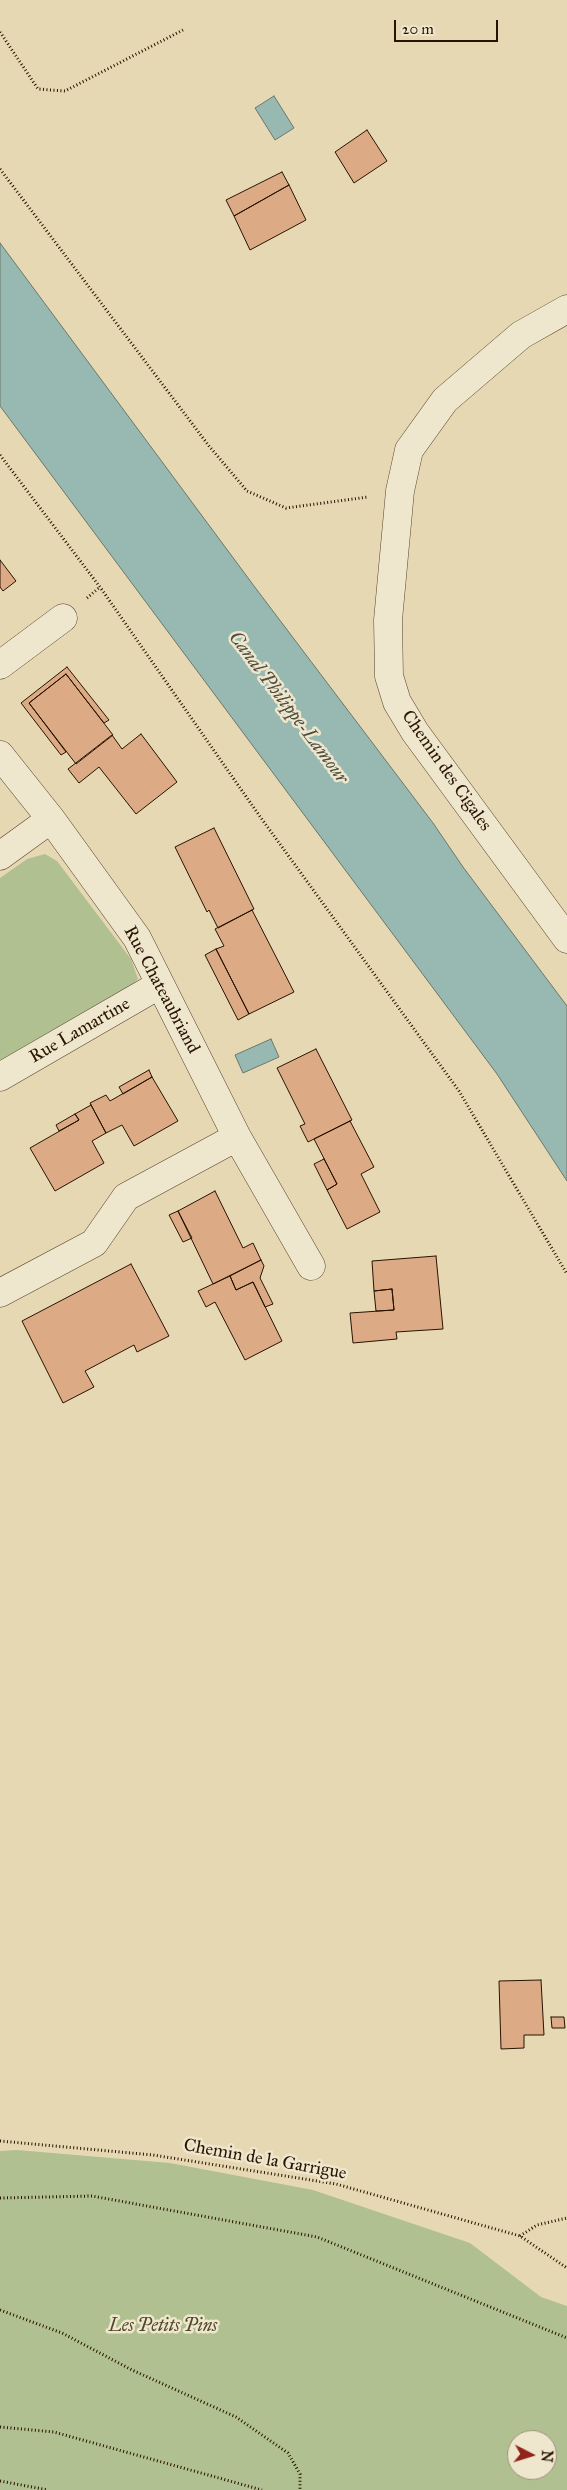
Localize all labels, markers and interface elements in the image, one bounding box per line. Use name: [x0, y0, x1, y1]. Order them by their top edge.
scale bar: [397, 10, 501, 42]
text: 20 m: [402, 20, 434, 38]
water label: Canal Philippe-Lamour: [223, 627, 353, 789]
street label: Chemin des Cigales: [396, 706, 496, 836]
street label: Rue Chateaubriand: [118, 923, 204, 1057]
street label: Rue Lamartine: [26, 994, 134, 1068]
street label: Chemin de la Garrigue: [182, 2135, 348, 2185]
park label: Les Petits Pins: [109, 2316, 217, 2338]
north arrow: [507, 2430, 557, 2480]
text: N: [537, 2450, 555, 2463]

